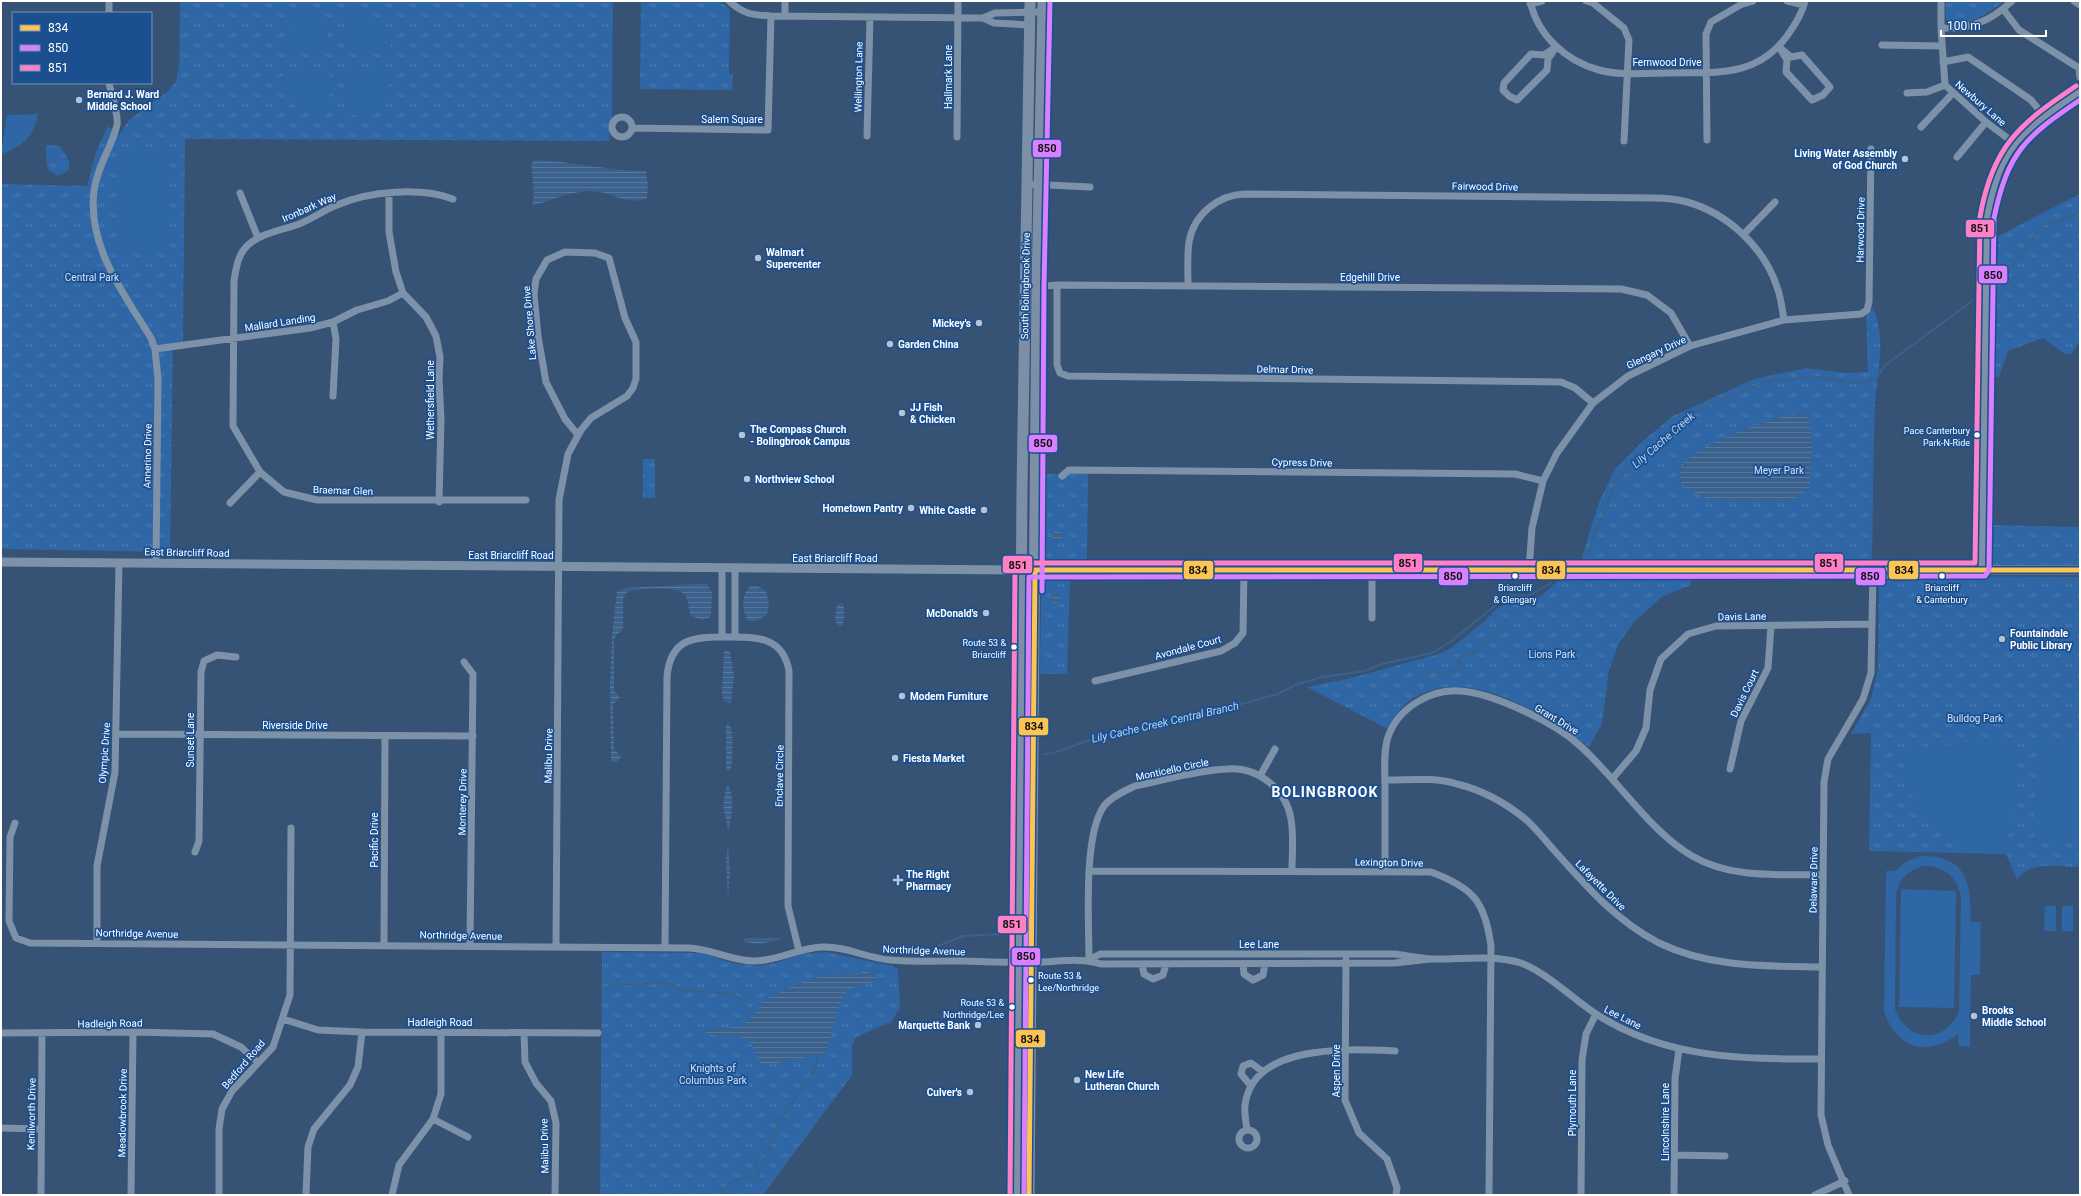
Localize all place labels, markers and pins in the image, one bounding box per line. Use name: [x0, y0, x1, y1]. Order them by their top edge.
place label: Bernard J. Ward Middle School: [87, 89, 160, 112]
marker: Bernard J. Ward Middle School: [74, 95, 84, 105]
place label: Living Water Assembly of God Church: [1794, 148, 1898, 171]
marker: Living Water Assembly of God Church: [1900, 154, 1910, 164]
place label: Walmart Supercenter: [766, 247, 821, 270]
marker: Walmart Supercenter: [753, 253, 763, 263]
place label: Mickey's: [932, 318, 971, 329]
marker: Mickey's: [974, 318, 984, 328]
marker: Garden China: [885, 339, 895, 349]
place label: Garden China: [898, 339, 959, 350]
place label: JJ Fish & Chicken: [910, 402, 956, 425]
marker: JJ Fish & Chicken: [897, 408, 907, 418]
place label: The Compass Church - Bolingbrook Campus: [750, 424, 850, 447]
place label: Pace Canterbury Park-N-Ride: [1904, 426, 1971, 448]
marker: The Compass Church - Bolingbrook Campus: [737, 430, 747, 440]
marker: Pace Canterbury Park-N-Ride: [1972, 430, 1982, 440]
marker: Northview School: [742, 474, 752, 484]
place label: Northview School: [755, 474, 835, 485]
place label: Hometown Pantry: [822, 503, 904, 514]
marker: Hometown Pantry: [906, 503, 916, 513]
place label: White Castle: [919, 505, 977, 516]
marker: White Castle: [979, 505, 989, 515]
marker: Briarcliff & Glengary: [1510, 571, 1520, 581]
marker: Briarcliff & Canterbury: [1937, 571, 1947, 581]
place label: Briarcliff & Glengary: [1493, 583, 1537, 605]
place label: Briarcliff & Canterbury: [1916, 583, 1969, 605]
place label: McDonald's: [926, 608, 978, 619]
marker: McDonald's: [981, 608, 991, 618]
place label: Fountaindale Public Library: [2010, 628, 2073, 651]
marker: Fountaindale Public Library: [1997, 634, 2007, 644]
place label: Route 53 & Briarcliff: [962, 638, 1007, 660]
marker: Route 53 & Briarcliff: [1009, 642, 1019, 652]
marker: Modern Furniture: [897, 691, 907, 701]
place label: Modern Furniture: [910, 691, 989, 702]
marker: Fiesta Market: [890, 753, 900, 763]
place label: Fiesta Market: [903, 753, 965, 764]
place label: The Right Pharmacy: [906, 869, 952, 892]
marker: The Right Pharmacy: [893, 875, 903, 885]
place label: Route 53 & Lee/Northridge: [1038, 971, 1099, 993]
marker: Route 53 & Lee/Northridge: [1026, 975, 1036, 985]
place label: Route 53 & Northridge/Lee: [943, 998, 1004, 1020]
marker: Route 53 & Northridge/Lee: [1007, 1002, 1017, 1012]
place label: Brooks Middle School: [1982, 1005, 2046, 1028]
marker: Brooks Middle School: [1969, 1011, 1979, 1021]
place label: Marquette Bank: [898, 1020, 971, 1031]
marker: Marquette Bank: [973, 1020, 983, 1030]
place label: New Life Lutheran Church: [1085, 1069, 1160, 1092]
marker: New Life Lutheran Church: [1072, 1075, 1082, 1085]
place label: Culver's: [927, 1087, 962, 1098]
marker: Culver's: [965, 1087, 975, 1097]

